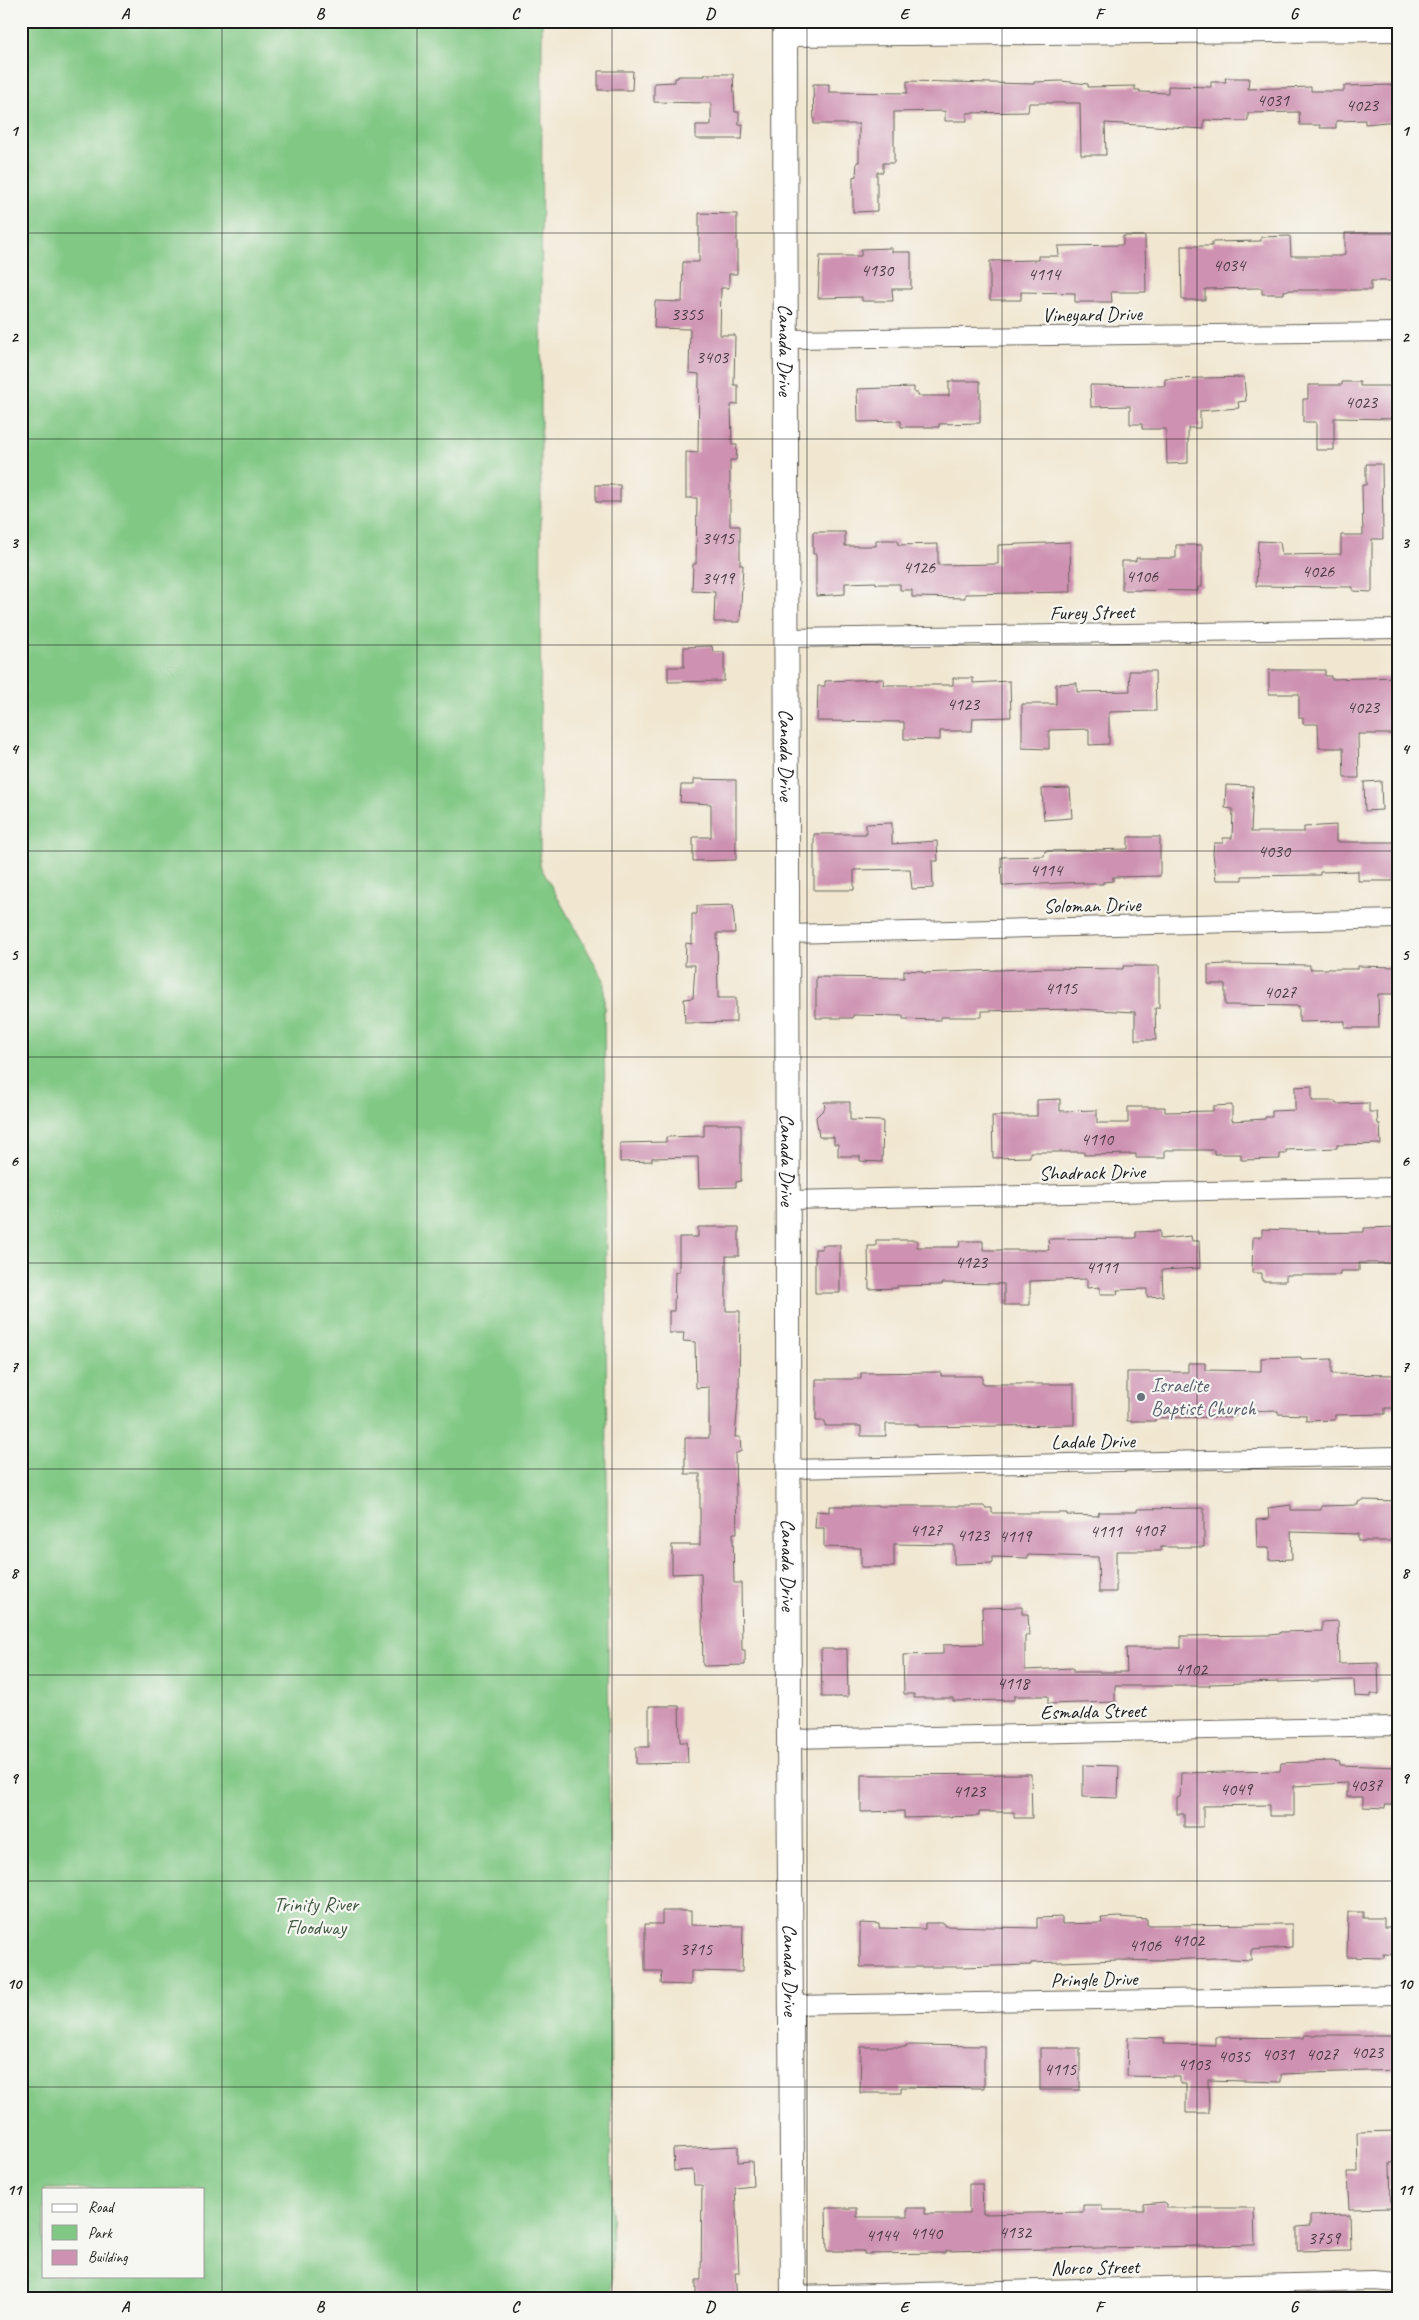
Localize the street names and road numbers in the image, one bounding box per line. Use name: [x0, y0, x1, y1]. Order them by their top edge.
street label: Vineyard Drive: [1042, 301, 1144, 328]
street label: Canada Drive: [773, 304, 798, 398]
street label: Furey Street: [1049, 599, 1137, 626]
street label: Canada Drive: [774, 709, 799, 803]
street label: Soloman Drive: [1043, 892, 1142, 919]
street label: Canada Drive: [775, 1114, 800, 1208]
street label: Shadrack Drive: [1039, 1159, 1147, 1186]
street label: Ladale Drive: [1051, 1428, 1137, 1455]
street label: Canada Drive: [775, 1519, 801, 1613]
street label: Esmalda Street: [1040, 1698, 1148, 1725]
street label: Canada Drive: [777, 1924, 803, 2018]
street label: Pringle Drive: [1050, 1966, 1139, 1993]
street label: Norco Street: [1051, 2254, 1142, 2281]

